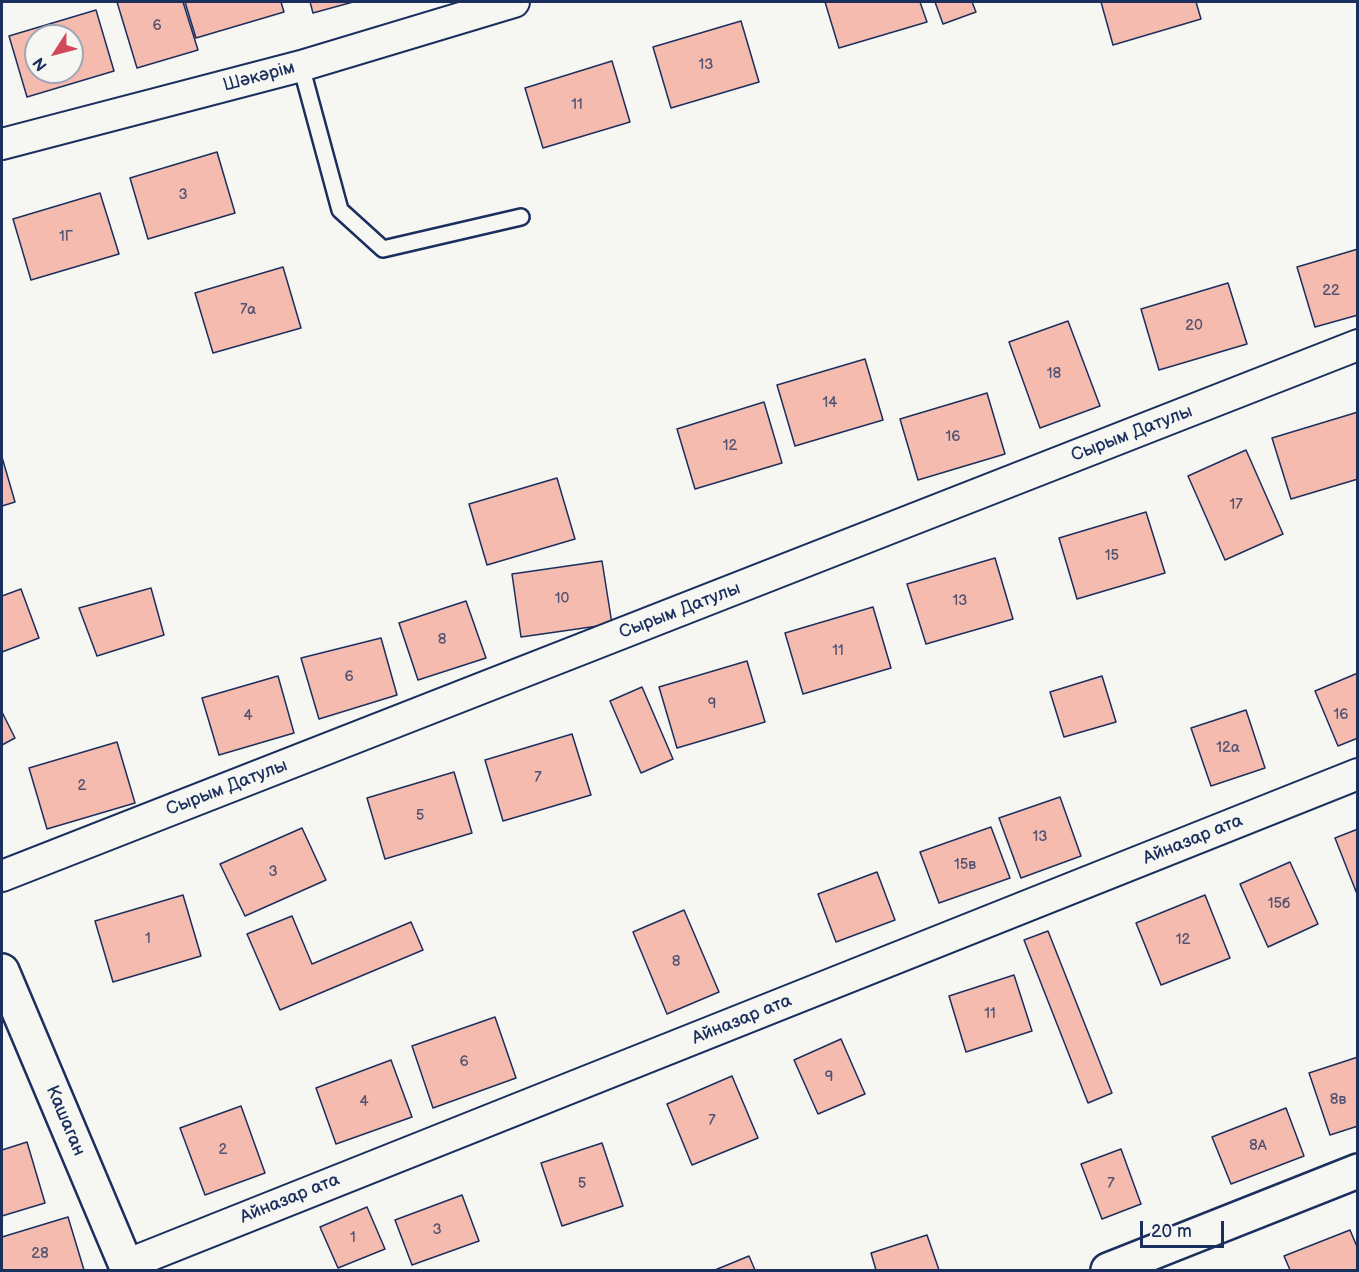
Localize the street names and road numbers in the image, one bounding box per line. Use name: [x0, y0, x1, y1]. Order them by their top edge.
street label: Шәкәрім: [221, 57, 297, 97]
street label: Сырым Датулы: [1068, 401, 1196, 467]
street label: Сырым Датулы: [616, 578, 744, 644]
street label: Сырым Датулы: [163, 755, 291, 821]
street label: Айназар ата: [1140, 810, 1246, 870]
street label: Айназар ата: [689, 990, 795, 1050]
street label: Кашаган: [41, 1083, 89, 1159]
street label: Айназар ата: [237, 1169, 343, 1229]

